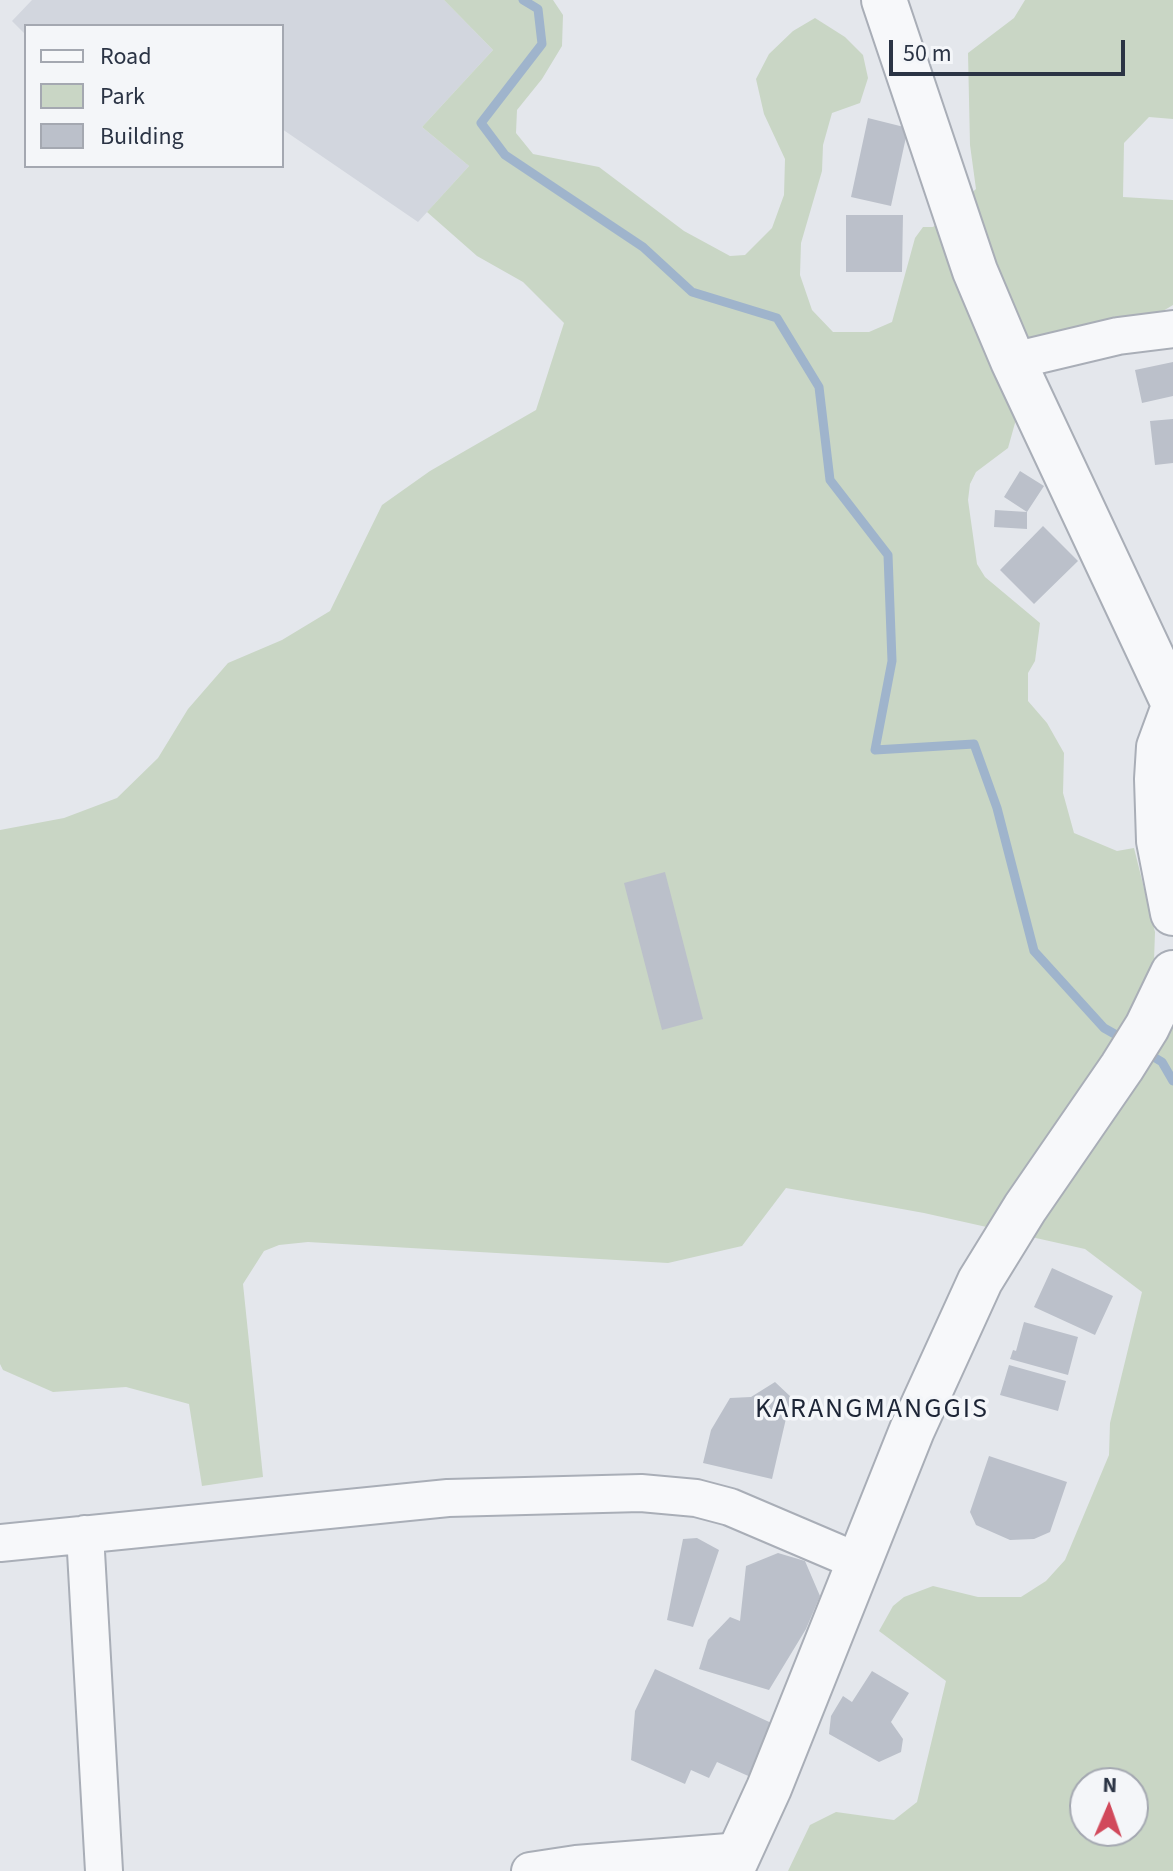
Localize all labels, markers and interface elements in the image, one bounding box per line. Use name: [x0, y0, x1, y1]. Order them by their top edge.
legend: [24, 24, 284, 168]
scale bar: [893, 24, 1129, 74]
text: 50 m: [903, 36, 952, 71]
text: Road: [100, 39, 152, 74]
text: Park: [100, 79, 145, 114]
text: Building: [100, 119, 184, 154]
district label: KARANGMANGGIS: [755, 1394, 989, 1428]
north arrow: [1069, 1767, 1149, 1847]
text: N: [1102, 1769, 1118, 1801]

